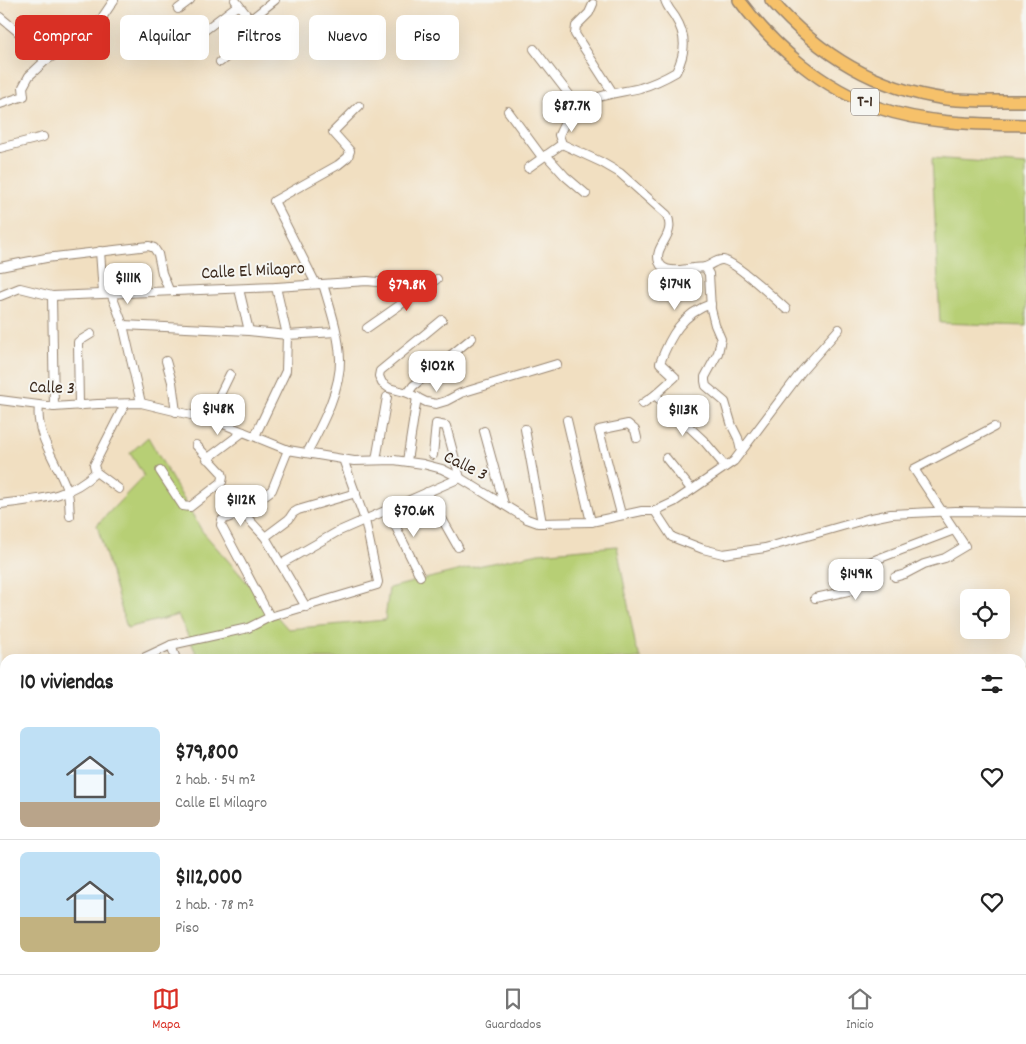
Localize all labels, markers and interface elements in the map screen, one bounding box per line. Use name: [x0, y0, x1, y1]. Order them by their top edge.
chip: Comprar: [15, 15, 110, 60]
chip: Alquilar: [120, 15, 209, 60]
chip: Filtros: [219, 15, 299, 60]
chip: Nuevo: [309, 15, 386, 60]
chip: Piso: [396, 15, 459, 60]
road number: T-1: [851, 88, 879, 115]
pin: $87.7K: [531, 90, 613, 133]
text: $87.7K: [554, 95, 590, 118]
street label: Calle El Milagro: [201, 257, 305, 287]
pin: $111K: [93, 262, 163, 305]
text: $111K: [115, 267, 141, 290]
pin: $174K: [640, 268, 710, 311]
pin: $79.8K: [366, 270, 448, 312]
text: $174K: [659, 273, 691, 296]
text: $79.8K: [388, 274, 426, 297]
pin: $102K: [402, 350, 472, 393]
text: $102K: [420, 355, 454, 378]
street label: Calle 3: [29, 376, 75, 402]
pin: $148K: [183, 394, 253, 436]
pin: $113K: [648, 394, 718, 437]
text: $148K: [202, 398, 234, 421]
text: $113K: [668, 399, 698, 422]
street label: Calle 3: [439, 446, 491, 488]
pin: $112K: [206, 484, 276, 527]
text: $112K: [226, 489, 256, 512]
pin: $70.6K: [373, 496, 455, 538]
text: $70.6K: [394, 500, 434, 523]
pin: $149K: [821, 558, 891, 601]
text: $149K: [840, 563, 872, 586]
map controls: [960, 589, 1010, 639]
button: locate: [960, 589, 1010, 639]
text: 10 viviendas: [20, 669, 114, 699]
icon: filters: [978, 670, 1006, 698]
text: $79,800: [175, 739, 239, 769]
icon: home: [60, 747, 120, 807]
icon: heart: [978, 763, 1006, 791]
text: 2 hab. · 54 m²: [175, 769, 256, 792]
text: Calle El Milagro: [175, 792, 267, 815]
text: $112,000: [175, 864, 242, 894]
icon: home: [60, 872, 120, 932]
icon: heart: [978, 888, 1006, 916]
text: 2 hab. · 78 m²: [175, 894, 254, 917]
text: Piso: [175, 917, 199, 940]
tab: Mapa: [152, 985, 180, 1035]
tab: Guardados: [485, 985, 541, 1035]
tab: Inicio: [846, 985, 874, 1035]

